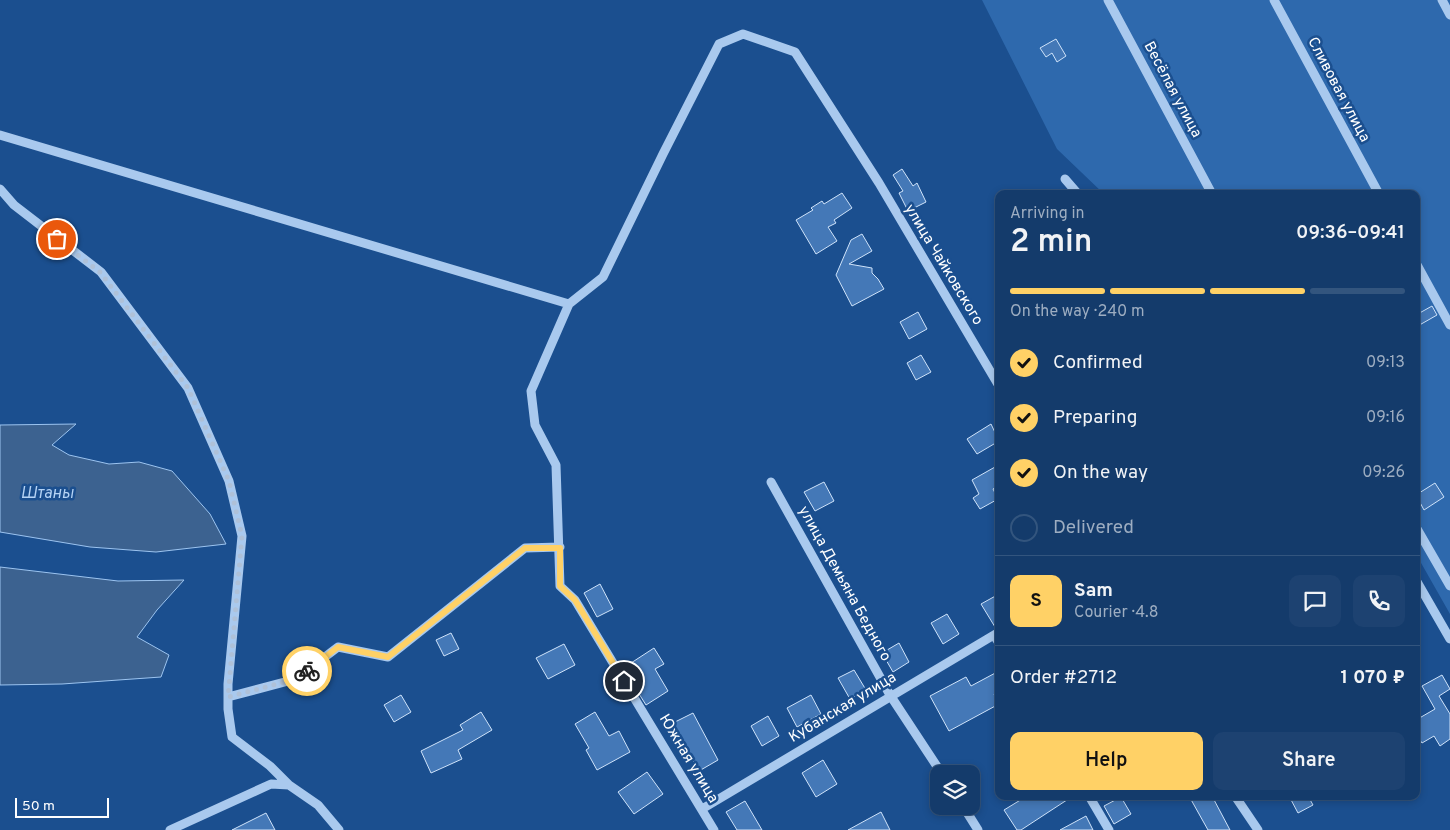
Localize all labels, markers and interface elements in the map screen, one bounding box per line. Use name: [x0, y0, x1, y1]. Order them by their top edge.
street label: Сливовая улица: [1302, 34, 1374, 146]
street label: Весёлая улица: [1139, 39, 1205, 141]
street label: улица Чайковского: [899, 201, 987, 329]
text: Arriving in: [1010, 204, 1085, 224]
pin: [36, 218, 78, 260]
text: 09:36–09:41: [1296, 221, 1405, 245]
text: 2 min: [1010, 223, 1092, 263]
icon: bag: [43, 225, 71, 253]
text: On the way · 240 m: [1010, 302, 1145, 322]
icon: check: [1010, 349, 1038, 377]
text: Confirmed: [1053, 351, 1143, 375]
text: 09:13: [1366, 353, 1405, 373]
icon: check: [1010, 404, 1038, 432]
text: Preparing: [1053, 406, 1137, 430]
text: 09:16: [1366, 408, 1405, 428]
icon: check: [1010, 459, 1038, 487]
text: On the way: [1053, 461, 1148, 485]
text: 09:26: [1362, 463, 1405, 483]
water label: Штаны: [21, 484, 74, 504]
street label: улица Демьяна Бедного: [793, 503, 895, 665]
text: Delivered: [1053, 516, 1134, 540]
button: chat: [1289, 575, 1341, 627]
button: phone: [1353, 575, 1405, 627]
text: Sam: [1074, 579, 1113, 603]
text: S: [1030, 589, 1042, 613]
text: Courier · 4.8: [1074, 603, 1158, 623]
courier: [282, 646, 332, 696]
icon: bike: [293, 657, 321, 685]
pin: [603, 660, 645, 702]
text: Order #2712: [1010, 666, 1117, 690]
text: 1 070 ₽: [1341, 666, 1405, 690]
icon: home: [610, 667, 638, 695]
street label: Кубанская улица: [786, 668, 900, 748]
street label: Южная улица: [654, 711, 722, 807]
button: Help: [1010, 732, 1203, 790]
button: Share: [1213, 732, 1405, 790]
map controls: [930, 765, 980, 815]
button: layers: [930, 765, 980, 815]
scale bar: [15, 795, 109, 818]
text: 50 m: [22, 798, 55, 815]

